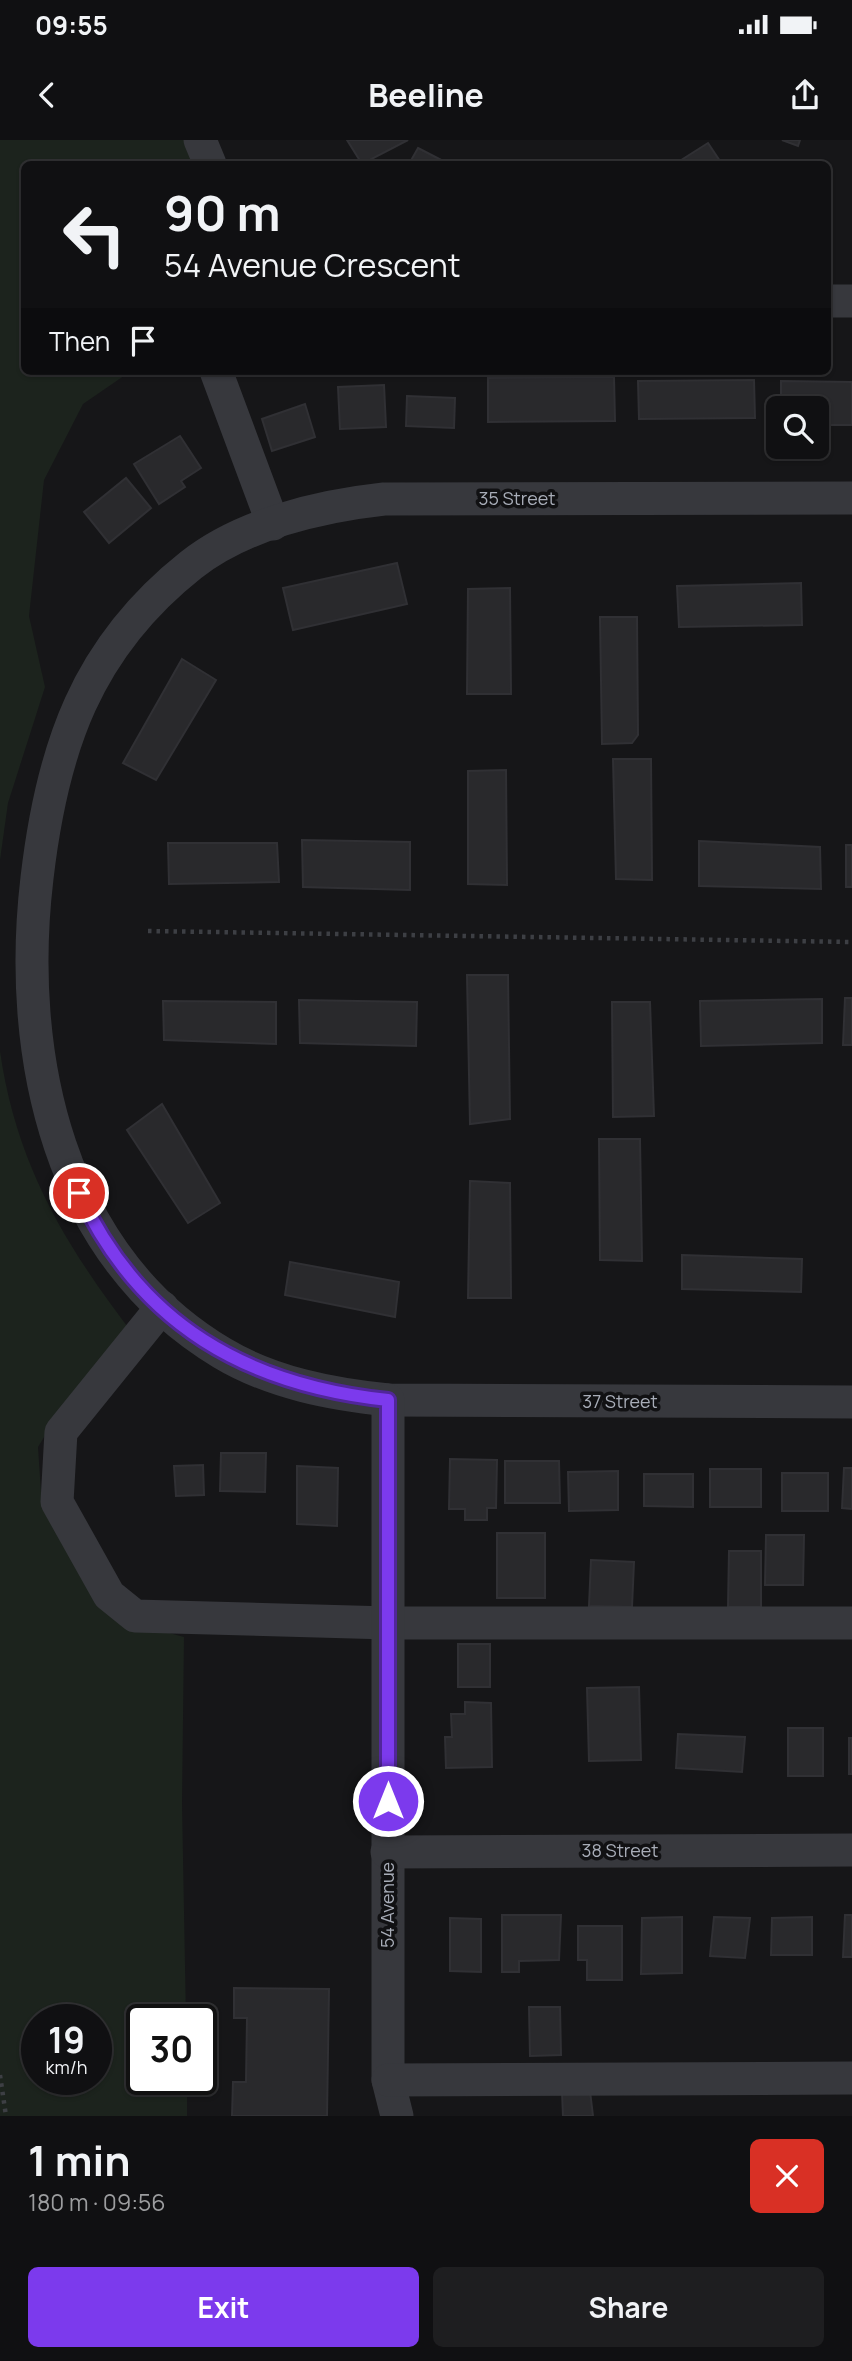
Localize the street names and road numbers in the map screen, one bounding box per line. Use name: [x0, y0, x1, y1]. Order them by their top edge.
street label: 35 Street: [479, 486, 555, 510]
street label: 37 Street: [582, 1389, 658, 1413]
street label: 38 Street: [582, 1838, 658, 1862]
street label: 54 Avenue: [375, 1862, 399, 1948]

